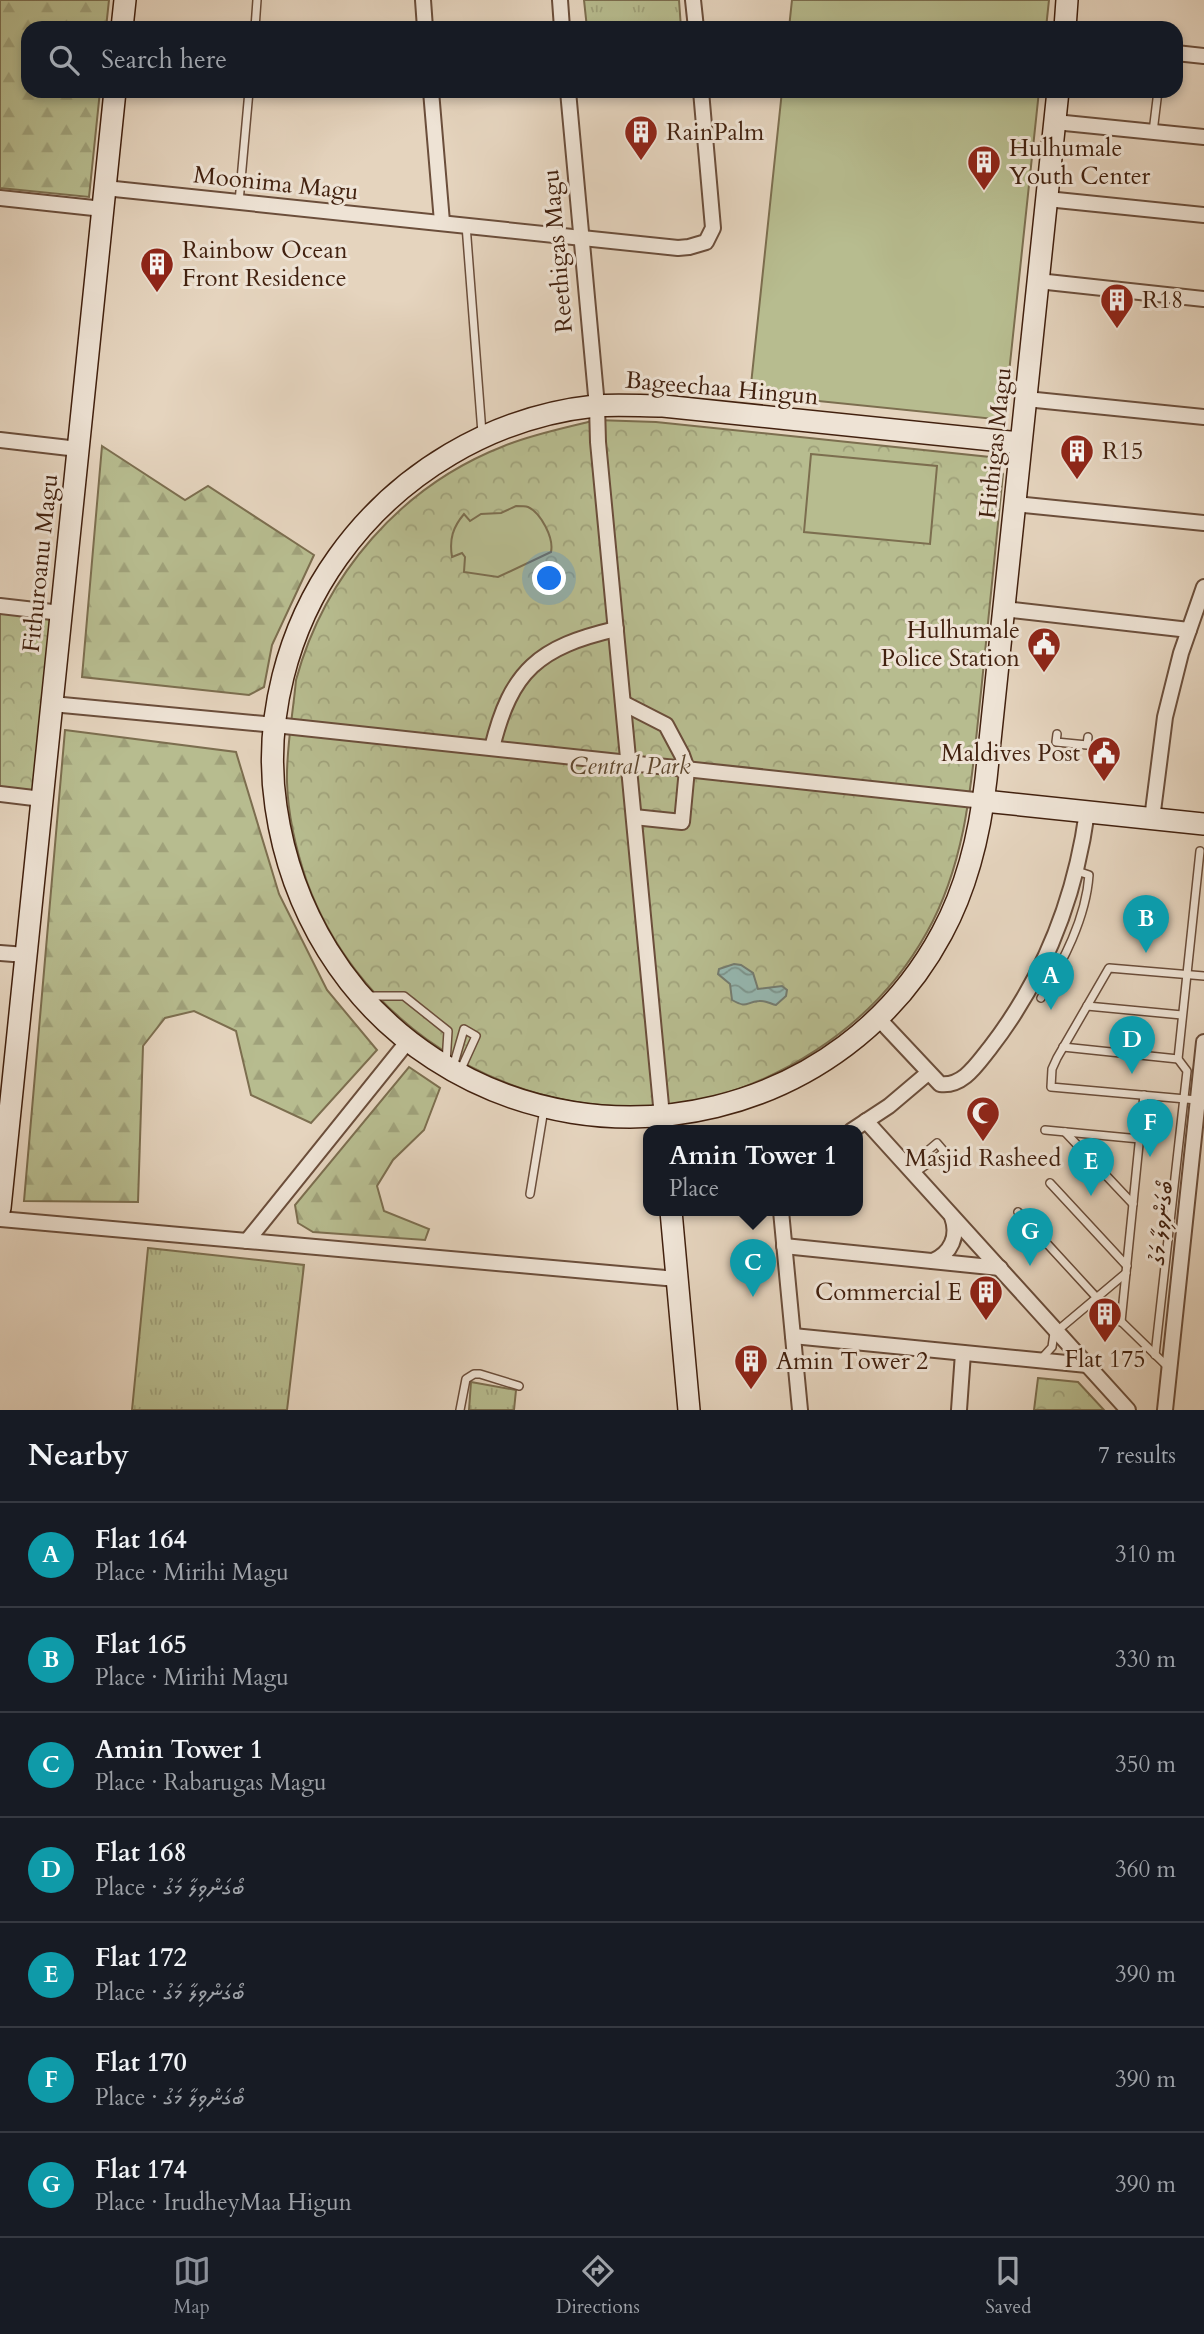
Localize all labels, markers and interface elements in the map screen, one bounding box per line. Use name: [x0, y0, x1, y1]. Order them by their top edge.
search box: [21, 21, 1183, 98]
icon: search: [45, 41, 83, 79]
text: Search here: [101, 42, 227, 77]
building icon: RainPalm: [622, 113, 660, 162]
place label: RainPalm: [666, 116, 765, 149]
place label: Hulhumale Youth Center: [1009, 132, 1151, 193]
building icon: Hulhumale Youth Center: [965, 143, 1003, 192]
street label: Moonima Magu: [192, 158, 360, 209]
street label: Reethigas Magu: [534, 168, 581, 334]
place label: Rainbow Ocean Front Residence: [182, 234, 348, 295]
building icon: Rainbow Ocean Front Residence: [138, 245, 176, 294]
building icon: R18: [1098, 281, 1136, 330]
place label: R18: [1142, 284, 1183, 317]
street label: Bageechaa Hingun: [624, 364, 820, 413]
street label: Hithigas Magu: [971, 366, 1020, 520]
building icon: R15: [1058, 432, 1096, 481]
place label: R15: [1102, 435, 1143, 468]
street label: Fithuroanu Magu: [15, 472, 66, 654]
your location: [532, 561, 566, 595]
place label: Hulhumale Police Station: [881, 614, 1020, 675]
public building icon: Hulhumale Police Station: [1025, 625, 1063, 674]
public building icon: Maldives Post: [1085, 734, 1123, 783]
place label: Maldives Post: [941, 737, 1080, 770]
park label: Central Park: [569, 750, 691, 783]
pin: B: [1123, 895, 1169, 953]
pin: A: [1028, 952, 1074, 1010]
pin: D: [1109, 1016, 1155, 1074]
mosque icon: Masjid Rasheed: [964, 1094, 1002, 1143]
pin: F: [1127, 1099, 1173, 1157]
popup: [643, 1125, 863, 1216]
text: Amin Tower 1: [669, 1138, 837, 1173]
pin: E: [1068, 1138, 1114, 1196]
place label: Masjid Rasheed: [905, 1142, 1061, 1175]
text: Place: [669, 1173, 719, 1204]
street label: ބޯގަންވިލާ މަގު: [1141, 1179, 1182, 1268]
pin: G: [1007, 1208, 1053, 1266]
pin: C: [730, 1239, 776, 1297]
building icon: Commercial E: [967, 1273, 1005, 1322]
place label: Commercial E: [815, 1276, 962, 1309]
building icon: Flat 175: [1086, 1295, 1124, 1344]
building icon: Amin Tower 2: [732, 1342, 770, 1391]
place label: Flat 175: [1064, 1343, 1146, 1376]
place label: Amin Tower 2: [776, 1345, 928, 1378]
text: Nearby: [28, 1435, 129, 1476]
text: 7 results: [1098, 1440, 1176, 1471]
text: Flat 164: [95, 1522, 187, 1557]
text: A: [42, 1539, 60, 1570]
text: 310 m: [1115, 1539, 1176, 1570]
text: Place · Mirihi Magu: [95, 1557, 289, 1588]
text: Flat 165: [95, 1627, 187, 1662]
text: B: [43, 1644, 59, 1675]
text: 330 m: [1115, 1644, 1176, 1675]
text: Place · Mirihi Magu: [95, 1662, 289, 1693]
text: Amin Tower 1: [95, 1732, 263, 1767]
text: C: [42, 1749, 60, 1780]
text: 350 m: [1115, 1749, 1176, 1780]
text: Place · Rabarugas Magu: [95, 1767, 327, 1798]
text: Flat 168: [95, 1835, 187, 1870]
text: D: [41, 1854, 61, 1885]
text: 360 m: [1115, 1854, 1176, 1885]
text: Place · ބޯގަންވިލާ މަގު: [95, 1872, 244, 1903]
text: Flat 172: [95, 1940, 187, 1975]
text: E: [44, 1959, 58, 1990]
text: 390 m: [1115, 1959, 1176, 1990]
text: Place · ބޯގަންވިލާ މަގު: [95, 1977, 244, 2008]
text: Flat 170: [95, 2045, 187, 2080]
text: F: [44, 2064, 58, 2095]
text: 390 m: [1115, 2064, 1176, 2095]
text: Place · ބޯގަންވިލާ މަގު: [95, 2082, 244, 2113]
text: Flat 174: [95, 2152, 187, 2187]
text: G: [42, 2169, 60, 2200]
text: 390 m: [1115, 2169, 1176, 2200]
text: Place · IrudheyMaa Higun: [95, 2187, 352, 2218]
tab: Map: [173, 2252, 211, 2320]
tab: Directions: [556, 2252, 640, 2320]
tab: Saved: [985, 2252, 1031, 2320]

